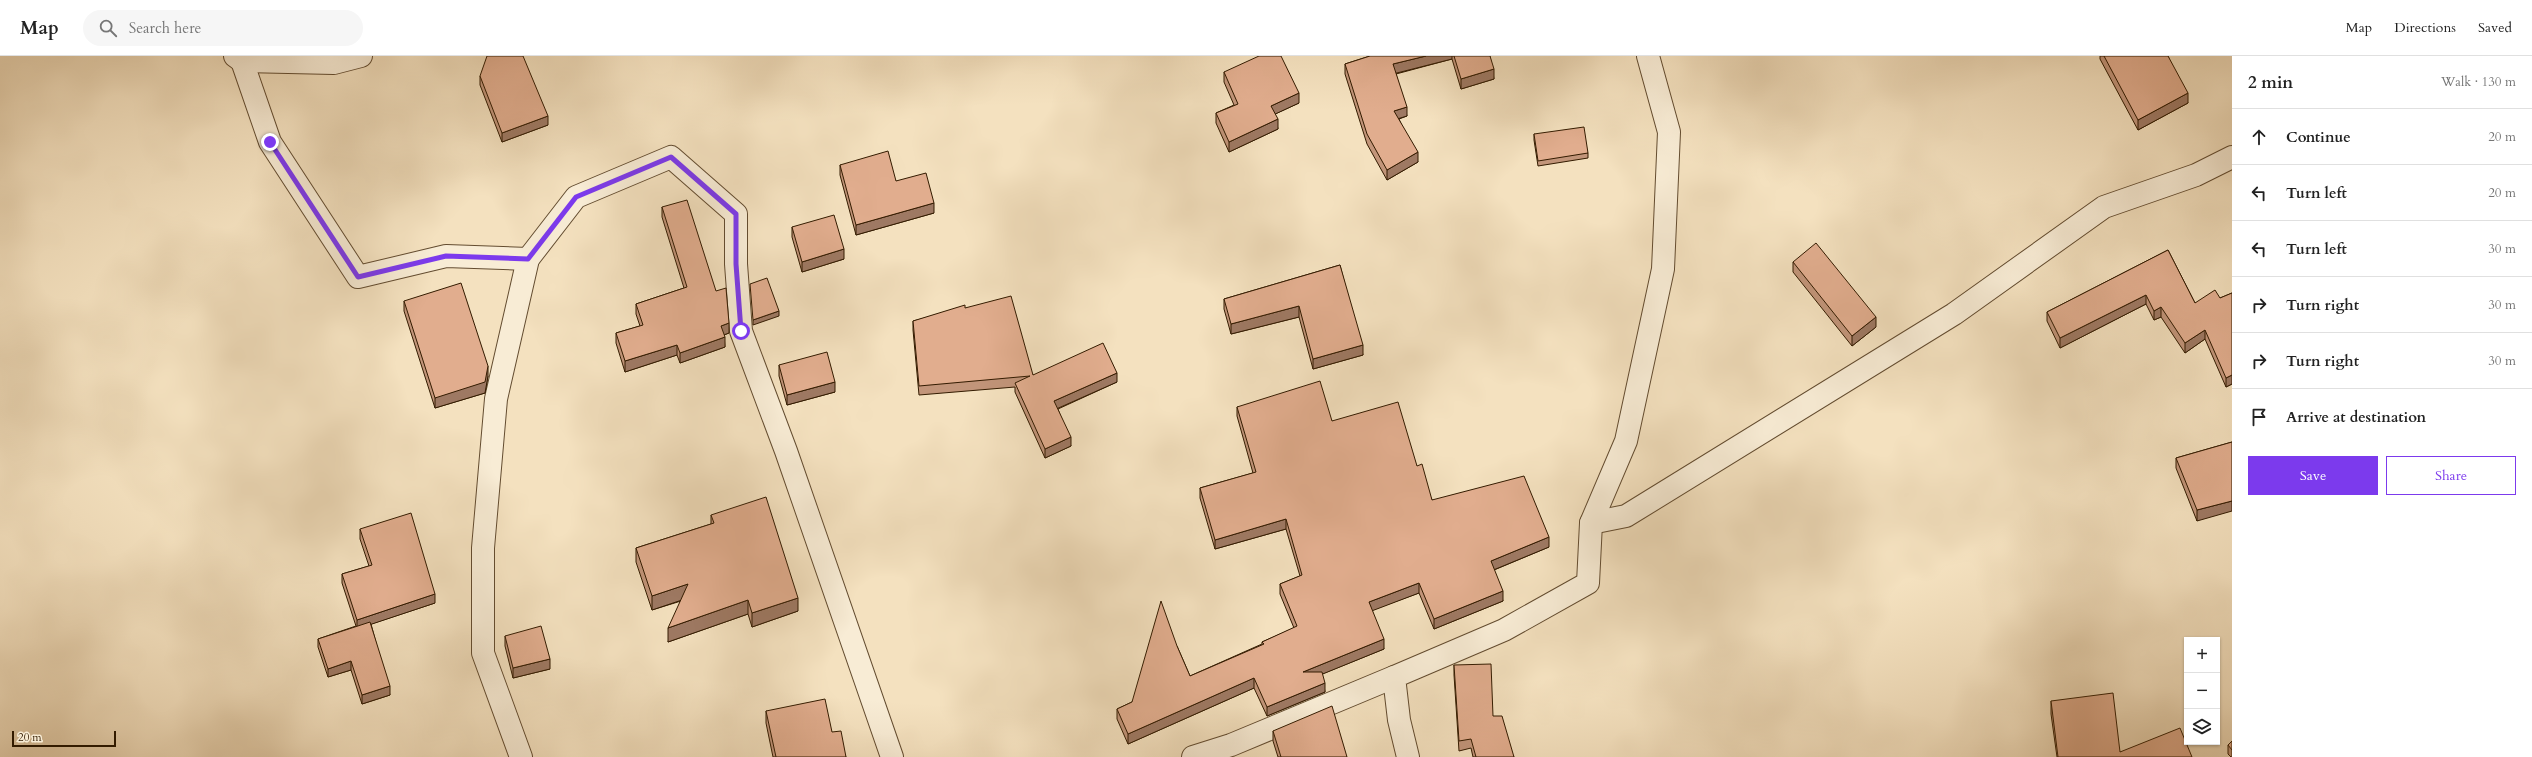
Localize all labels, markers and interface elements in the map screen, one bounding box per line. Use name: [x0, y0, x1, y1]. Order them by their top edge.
search box: [83, 10, 363, 46]
text: Map: [20, 15, 59, 41]
icon: search: [97, 17, 119, 39]
text: Search here: [129, 18, 201, 38]
text: Map: [2346, 18, 2372, 37]
text: Directions: [2394, 18, 2456, 37]
text: Saved: [2478, 18, 2512, 37]
text: 2 min: [2248, 71, 2293, 94]
text: Walk · 130 m: [2441, 73, 2516, 91]
icon: ahead: [2248, 126, 2270, 148]
text: Continue: [2286, 127, 2351, 147]
text: 20 m: [2488, 128, 2516, 146]
route end: [261, 133, 279, 151]
icon: left: [2248, 182, 2270, 204]
text: Turn left: [2286, 183, 2347, 203]
text: 20 m: [2488, 184, 2516, 202]
icon: left: [2248, 238, 2270, 260]
text: Turn left: [2286, 239, 2347, 259]
text: 30 m: [2488, 240, 2516, 258]
icon: right: [2248, 294, 2270, 316]
text: Turn right: [2286, 295, 2359, 315]
text: 30 m: [2488, 296, 2516, 314]
route start: [732, 322, 750, 340]
icon: right: [2248, 350, 2270, 372]
text: Turn right: [2286, 351, 2359, 371]
text: 30 m: [2488, 352, 2516, 370]
icon: arrive: [2248, 406, 2270, 428]
text: Arrive at destination: [2286, 407, 2426, 427]
button: Save: [2248, 456, 2378, 495]
button: Share: [2386, 456, 2516, 495]
map controls: [2184, 637, 2220, 745]
button: +: [2184, 637, 2220, 673]
button: −: [2184, 673, 2220, 709]
button: layers: [2184, 709, 2220, 745]
scale bar: [12, 729, 116, 748]
text: 20 m: [18, 730, 42, 745]

